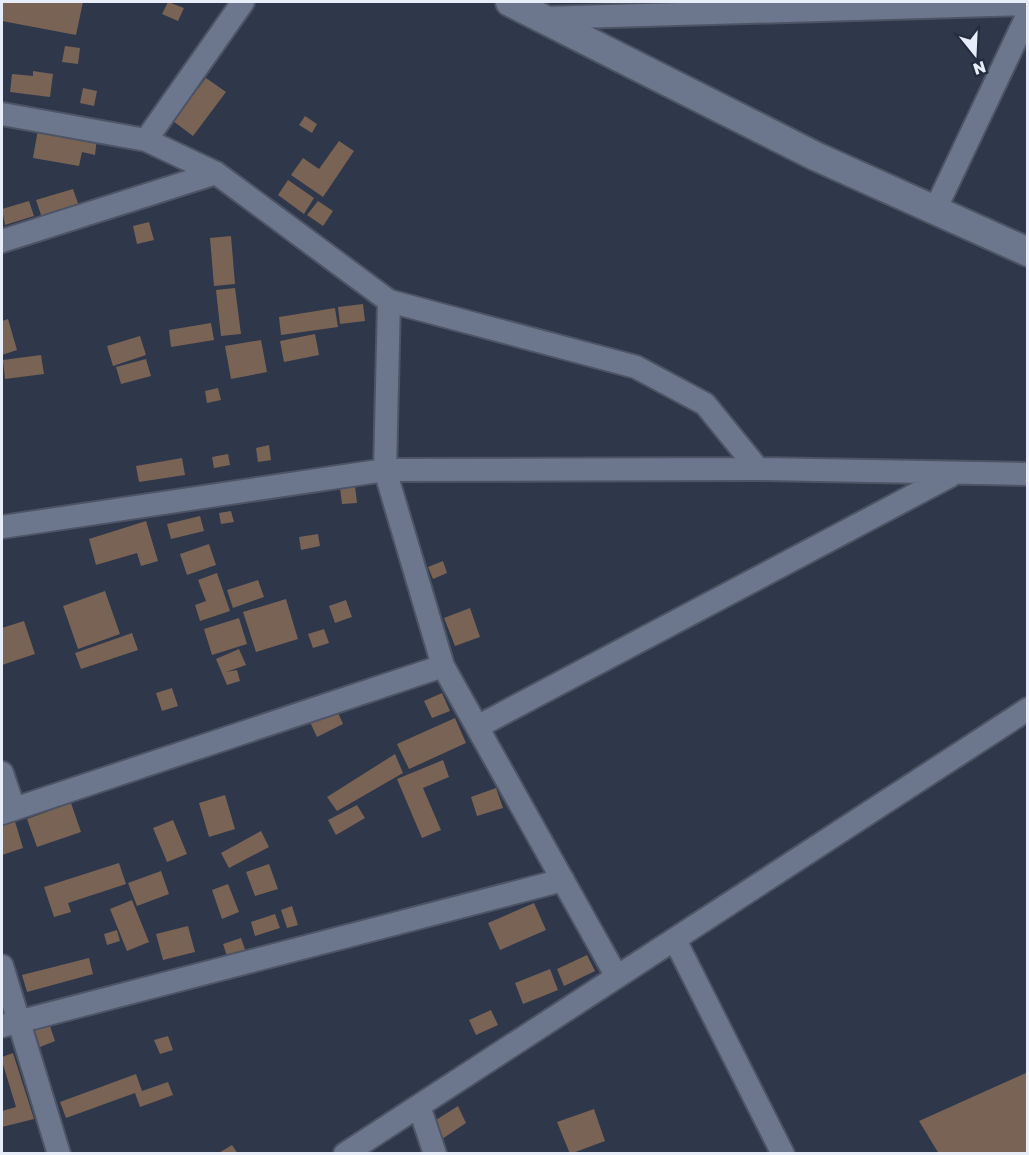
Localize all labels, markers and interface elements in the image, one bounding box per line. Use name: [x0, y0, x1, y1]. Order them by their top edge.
north arrow: [945, 24, 1005, 84]
text: N: [971, 57, 989, 80]

